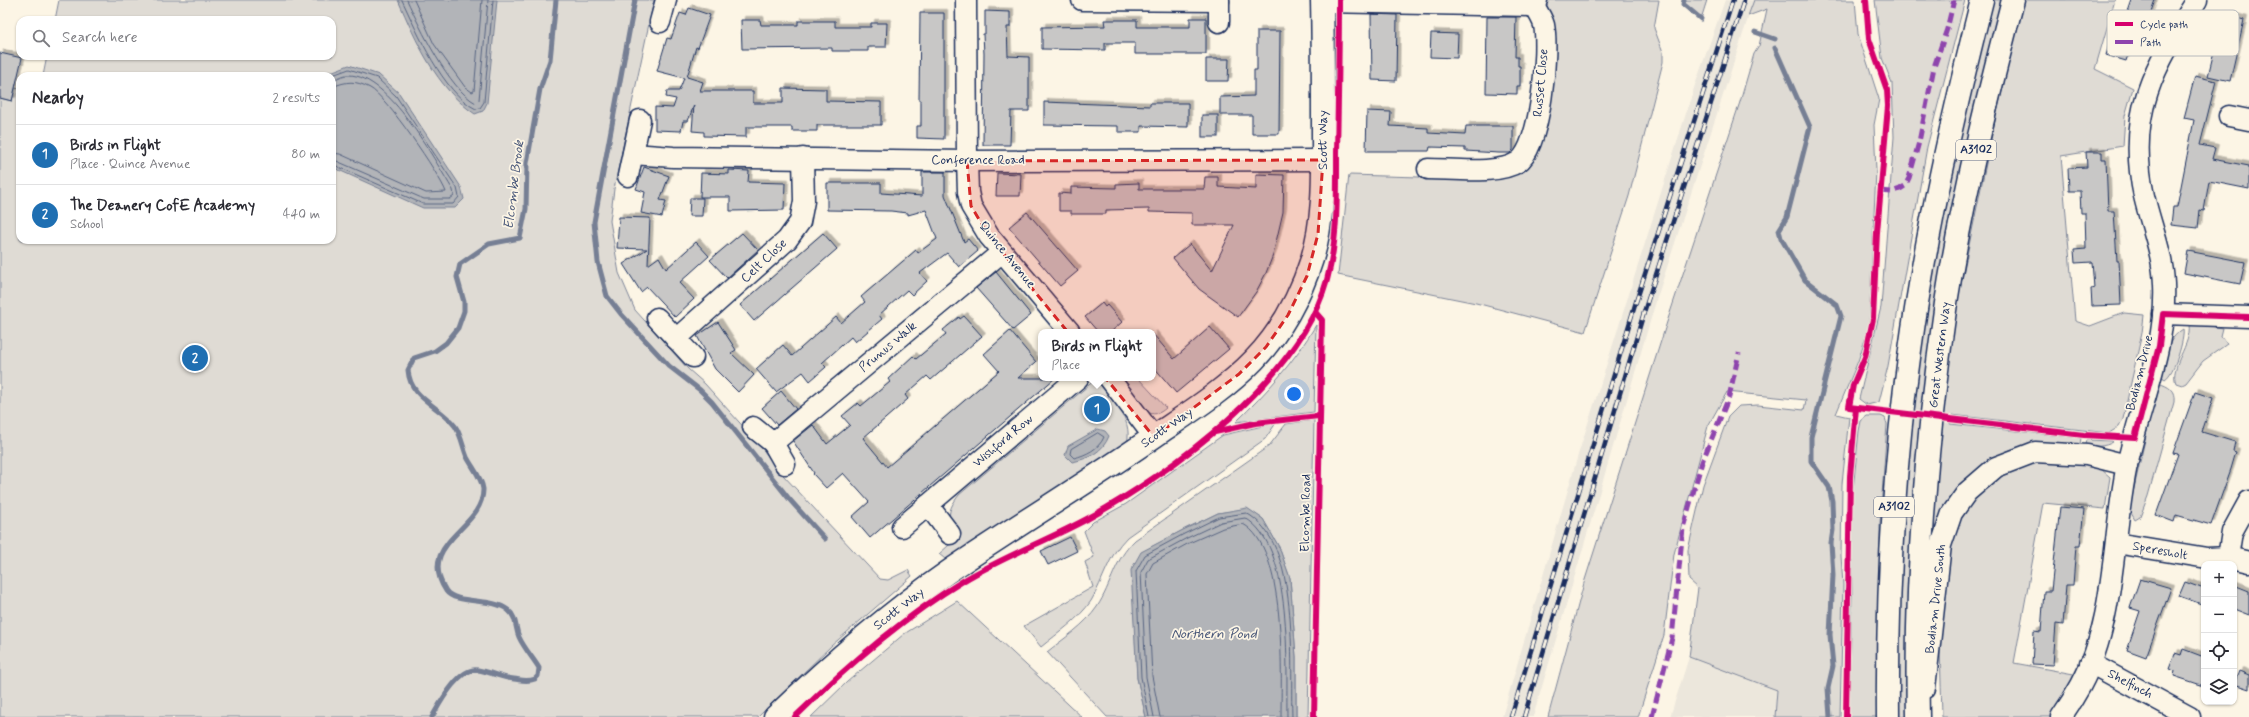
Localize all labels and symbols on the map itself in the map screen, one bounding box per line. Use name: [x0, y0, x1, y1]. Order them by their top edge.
legend: [2107, 10, 2239, 56]
text: Cycle path: [2140, 18, 2188, 32]
text: Path: [2140, 36, 2161, 50]
street label: Russet Close: [1530, 48, 1552, 118]
street label: Scott Way: [1315, 110, 1332, 170]
water label: Elcombe Brook: [500, 139, 528, 230]
road number: A3102: [1956, 140, 1996, 160]
street label: Conference Road: [931, 152, 1025, 169]
street label: Quince Avenue: [975, 218, 1039, 292]
street label: Celt Close: [737, 235, 791, 287]
street label: Great Western Way: [1925, 301, 1955, 409]
street label: Prunus Walk: [856, 318, 921, 376]
street label: Bodiam Drive: [2122, 333, 2158, 413]
pin: 2: [182, 343, 208, 373]
your location: [1284, 384, 1304, 404]
pin: 1: [1084, 394, 1110, 424]
street label: Scott Way: [1138, 404, 1197, 452]
street label: Wishford Row: [969, 411, 1038, 473]
street label: Elcombe Road: [1297, 474, 1315, 552]
road number: A3102: [1874, 497, 1914, 517]
street label: Speresholt: [2131, 538, 2189, 564]
street label: Bodiam Drive South: [1922, 543, 1950, 655]
street label: Scott Way: [870, 584, 928, 634]
water label: Northern Pond: [1171, 625, 1258, 643]
street label: Shelfinch: [2104, 665, 2156, 703]

